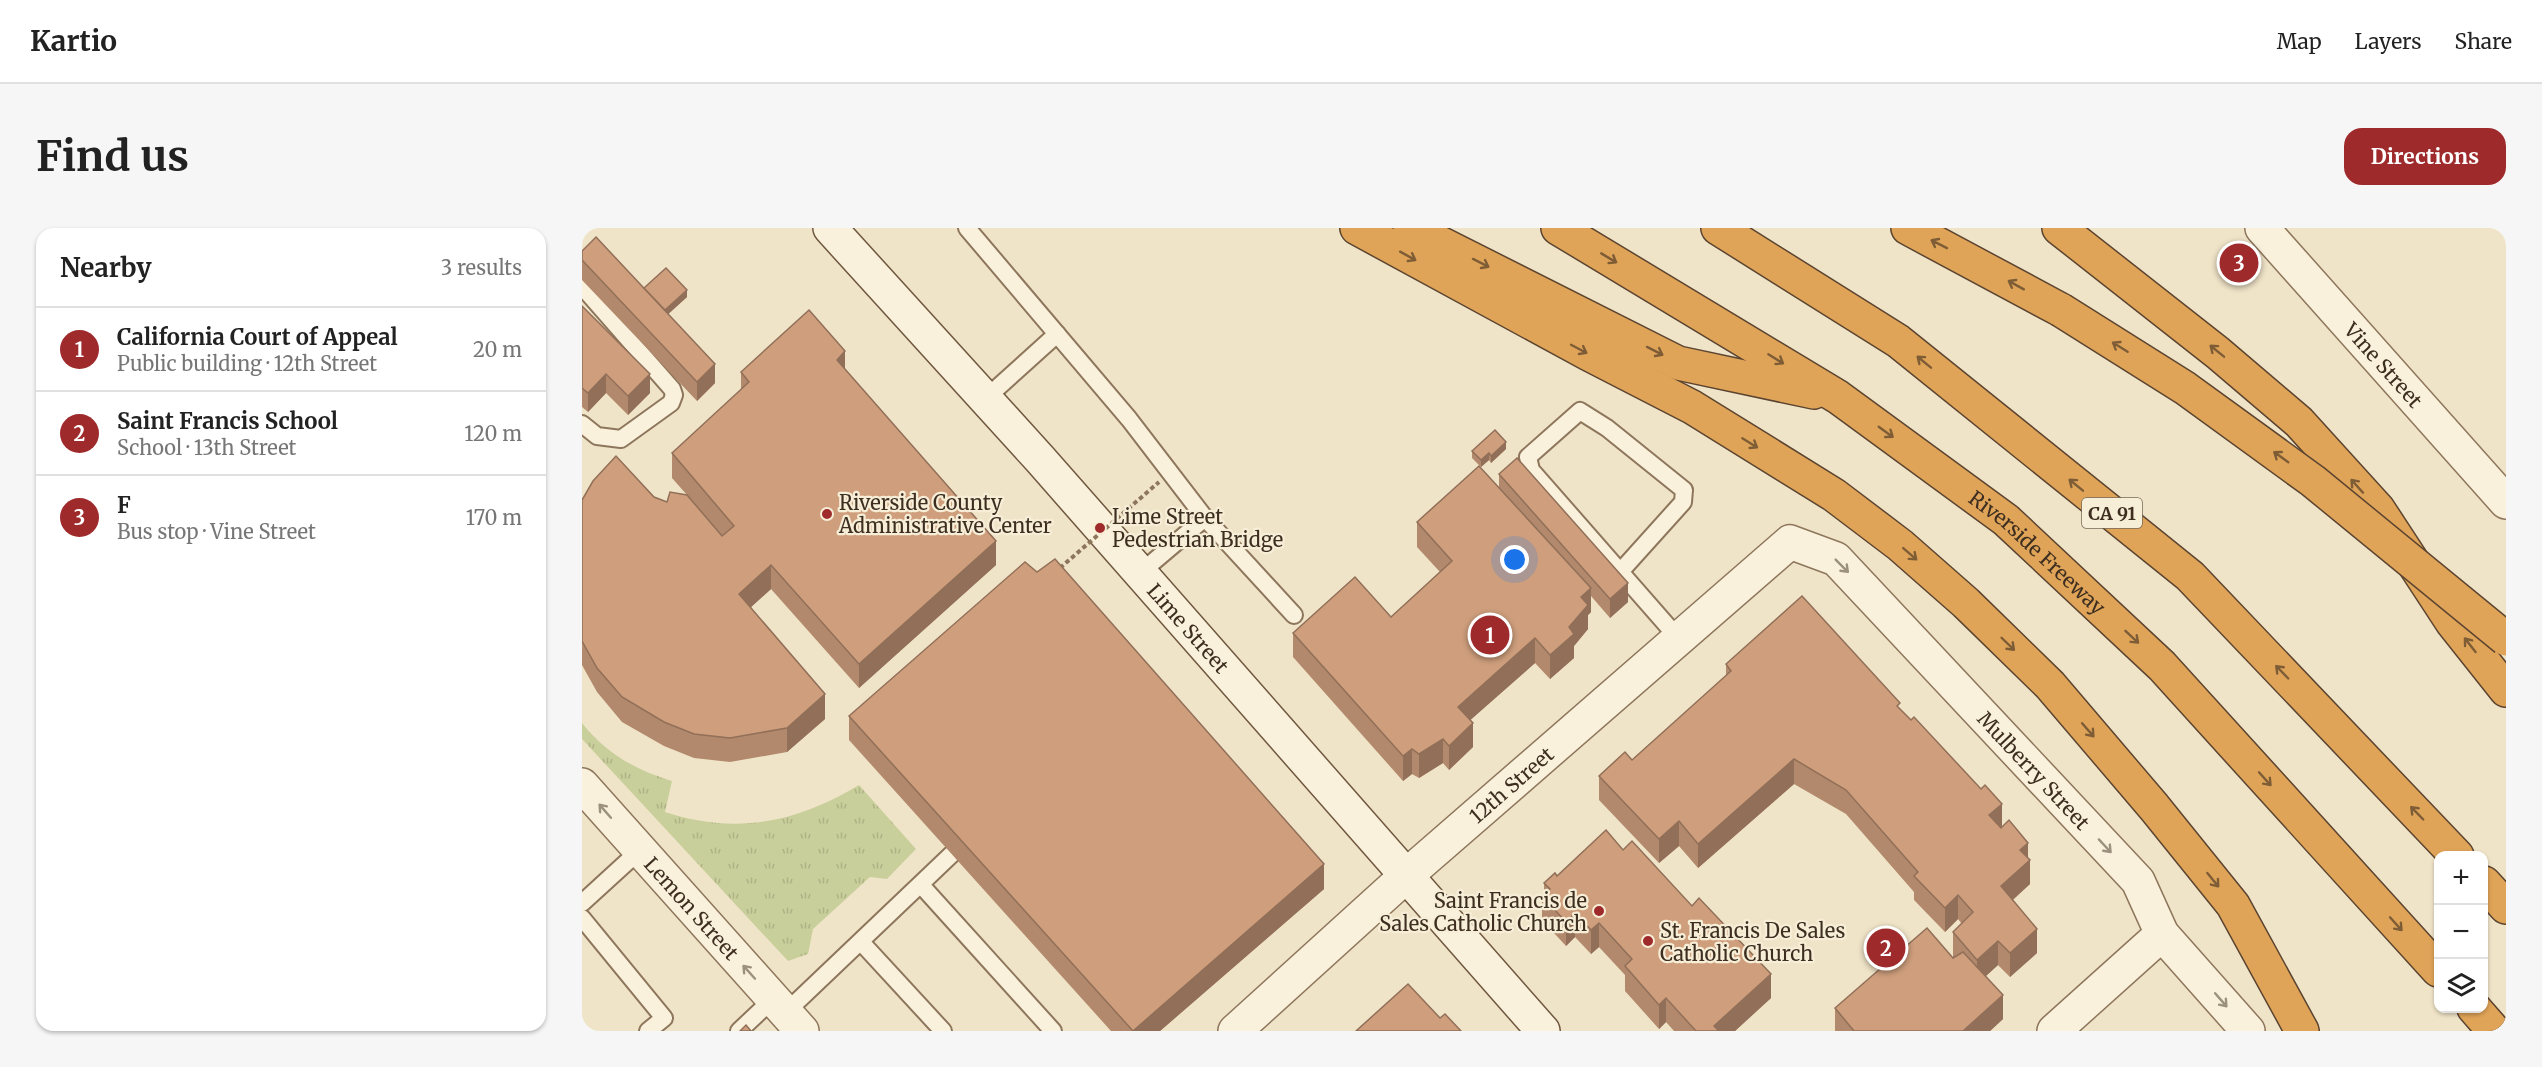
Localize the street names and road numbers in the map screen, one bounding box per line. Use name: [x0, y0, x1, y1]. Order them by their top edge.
street label: Vine Street: [2339, 316, 2428, 412]
street label: Riverside Freeway: [1964, 485, 2111, 620]
road number: CA 91: [2082, 498, 2142, 528]
street label: Lime Street: [1142, 578, 1235, 678]
street label: Mulberry Street: [1973, 706, 2096, 835]
street label: 12th Street: [1464, 741, 1558, 828]
street label: Lemon Street: [639, 851, 745, 965]

